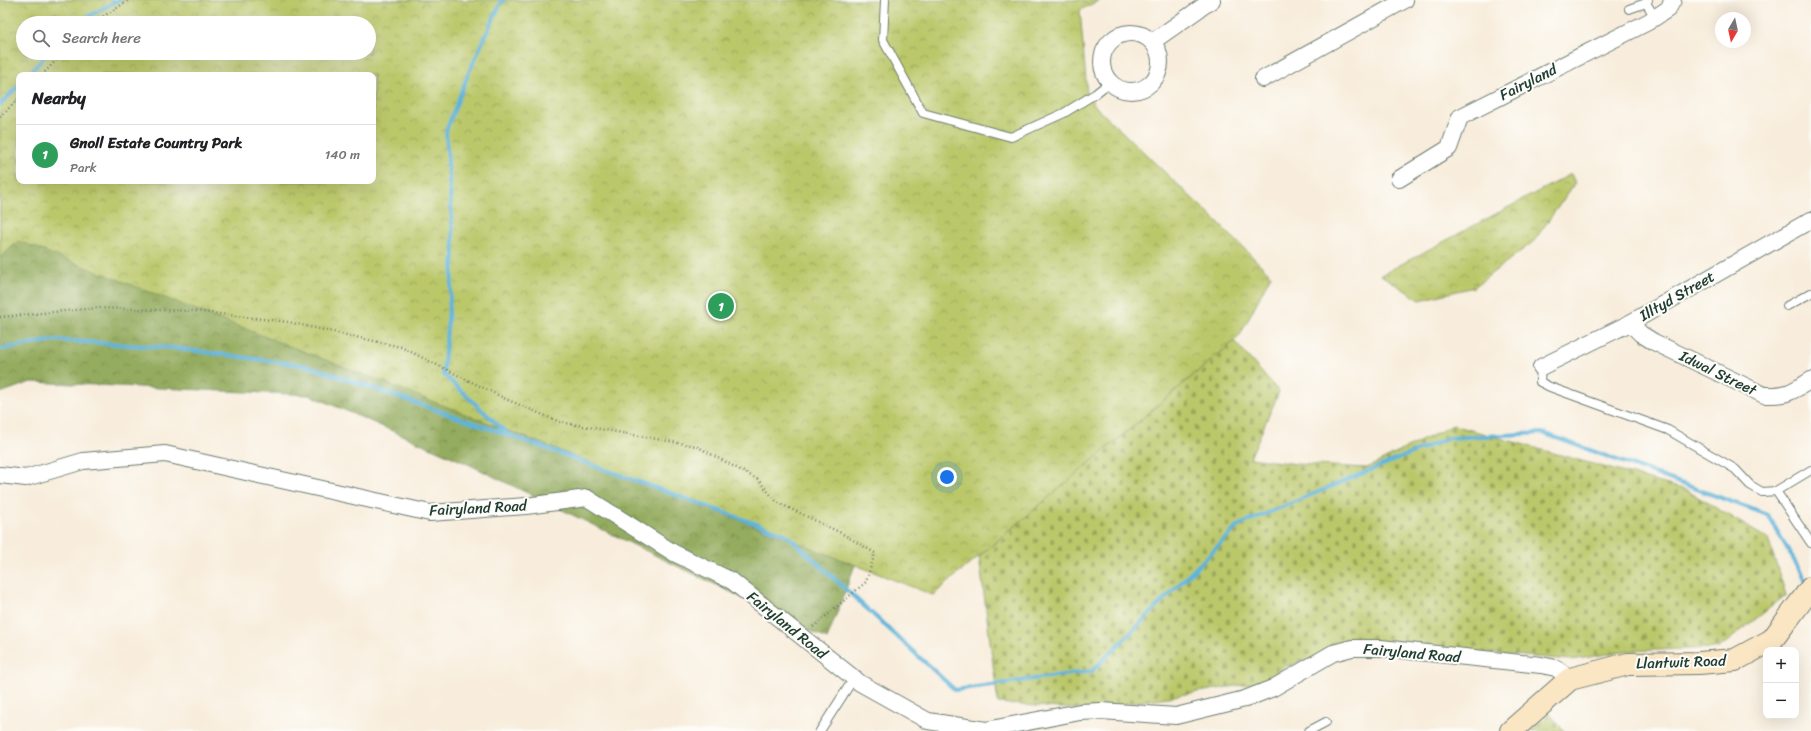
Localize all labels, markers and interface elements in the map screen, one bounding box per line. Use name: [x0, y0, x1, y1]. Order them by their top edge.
north arrow: [1715, 12, 1751, 48]
search box: [16, 16, 376, 60]
text: Search here: [62, 25, 141, 51]
icon: search: [30, 27, 52, 49]
street label: Fairyland: [1495, 56, 1562, 108]
text: Nearby: [32, 83, 86, 113]
text: Gnoll Estate Country Park: [70, 130, 243, 156]
text: 1: [42, 143, 48, 166]
text: 140 m: [325, 143, 360, 166]
text: Park: [70, 156, 97, 179]
street label: Illtyd Street: [1633, 264, 1720, 329]
pin: 1: [708, 291, 734, 321]
street label: Idwal Street: [1674, 343, 1762, 403]
your location: [937, 467, 957, 487]
street label: Fairyland Road: [429, 492, 529, 524]
street label: Fairyland Road: [741, 584, 834, 667]
street label: Fairyland Road: [1362, 636, 1463, 670]
street label: Llantwit Road: [1636, 647, 1727, 677]
map controls: [1763, 647, 1799, 719]
button: +: [1763, 647, 1799, 683]
button: −: [1763, 683, 1799, 719]

